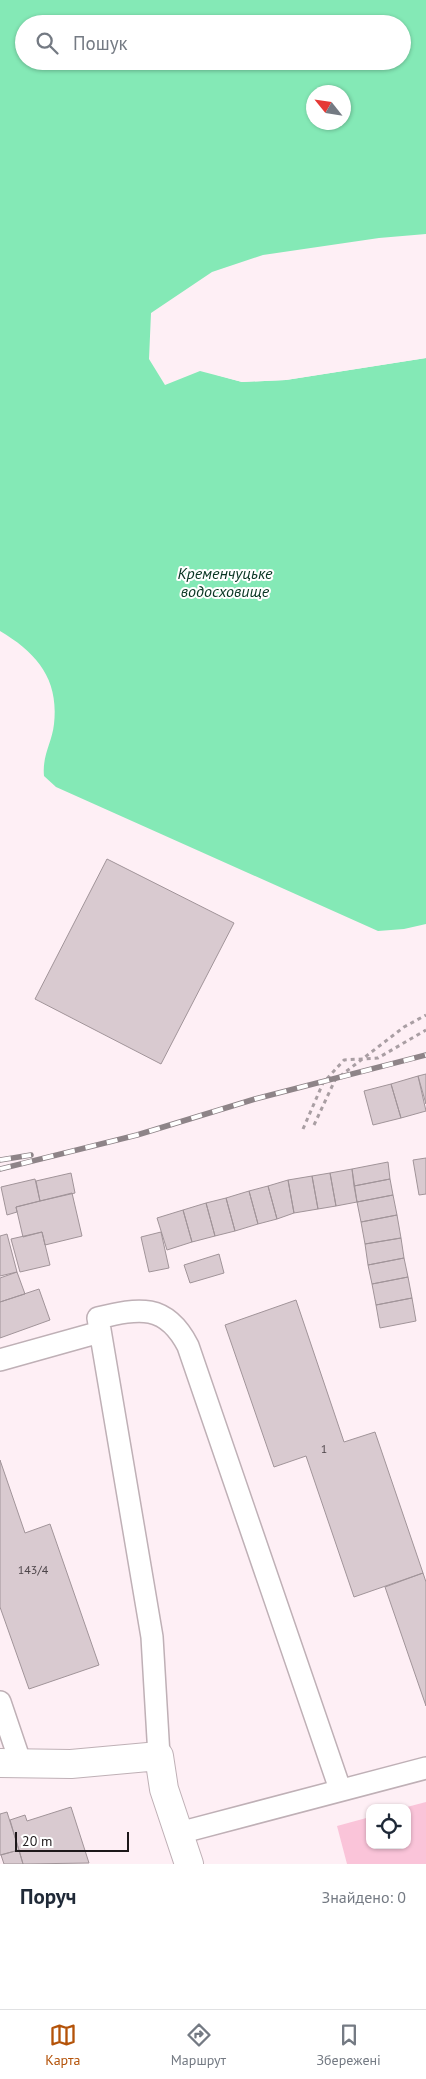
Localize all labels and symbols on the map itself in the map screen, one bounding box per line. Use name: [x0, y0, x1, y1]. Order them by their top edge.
north arrow: [306, 85, 351, 130]
water label: Кременчуцьке водосховище: [178, 563, 273, 601]
house number: 1: [321, 1441, 327, 1456]
house number: 143/4: [18, 1562, 49, 1577]
scale bar: [15, 1829, 129, 1852]

